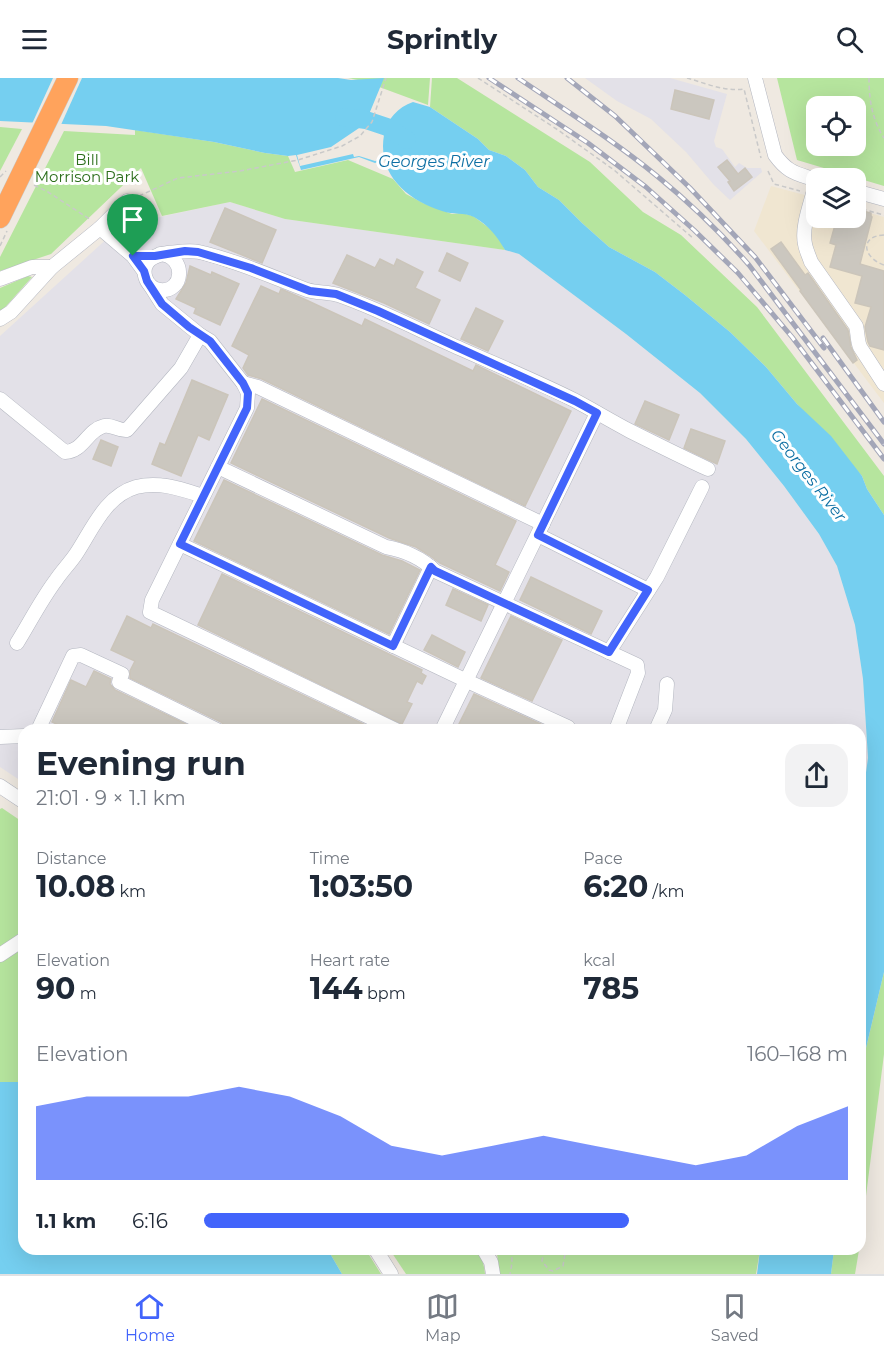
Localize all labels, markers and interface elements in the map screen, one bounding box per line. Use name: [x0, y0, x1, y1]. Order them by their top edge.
icon: menu: [18, 23, 51, 56]
text: Sprintly: [387, 23, 497, 56]
icon: search: [833, 23, 866, 56]
map controls: [806, 96, 866, 228]
button: locate: [806, 96, 866, 156]
park label: Bill Morrison Park: [35, 150, 139, 186]
water label: Georges River: [378, 152, 490, 171]
button: layers: [806, 168, 866, 228]
pin: [107, 194, 158, 256]
icon: arrive: [116, 203, 149, 236]
water label: Georges River: [767, 426, 851, 525]
text: Evening run: [36, 743, 246, 783]
button: share: [785, 744, 848, 807]
text: 21:01 · 9 × 1.1 km: [36, 786, 186, 810]
text: Distance: [36, 849, 106, 868]
text: Time: [310, 849, 350, 868]
text: Pace: [583, 849, 623, 868]
text: 10.08: [36, 868, 115, 905]
text: 1:03:50: [310, 868, 413, 905]
text: 6:20: [583, 868, 648, 905]
text: km: [115, 882, 146, 901]
text: /km: [648, 882, 684, 901]
text: Elevation: [36, 951, 110, 970]
text: Heart rate: [310, 951, 390, 970]
text: kcal: [583, 951, 615, 970]
text: 90: [36, 970, 75, 1007]
text: 144: [310, 970, 363, 1007]
text: 785: [583, 970, 639, 1007]
text: m: [75, 984, 97, 1003]
text: bpm: [363, 984, 406, 1003]
text: Elevation: [36, 1042, 128, 1066]
text: 160–168 m: [747, 1042, 848, 1066]
text: 1.1 km: [36, 1209, 96, 1233]
text: 6:16: [132, 1209, 168, 1233]
tab: Home: [125, 1290, 175, 1345]
tab: Map: [425, 1290, 461, 1345]
tab: Saved: [711, 1290, 759, 1345]

